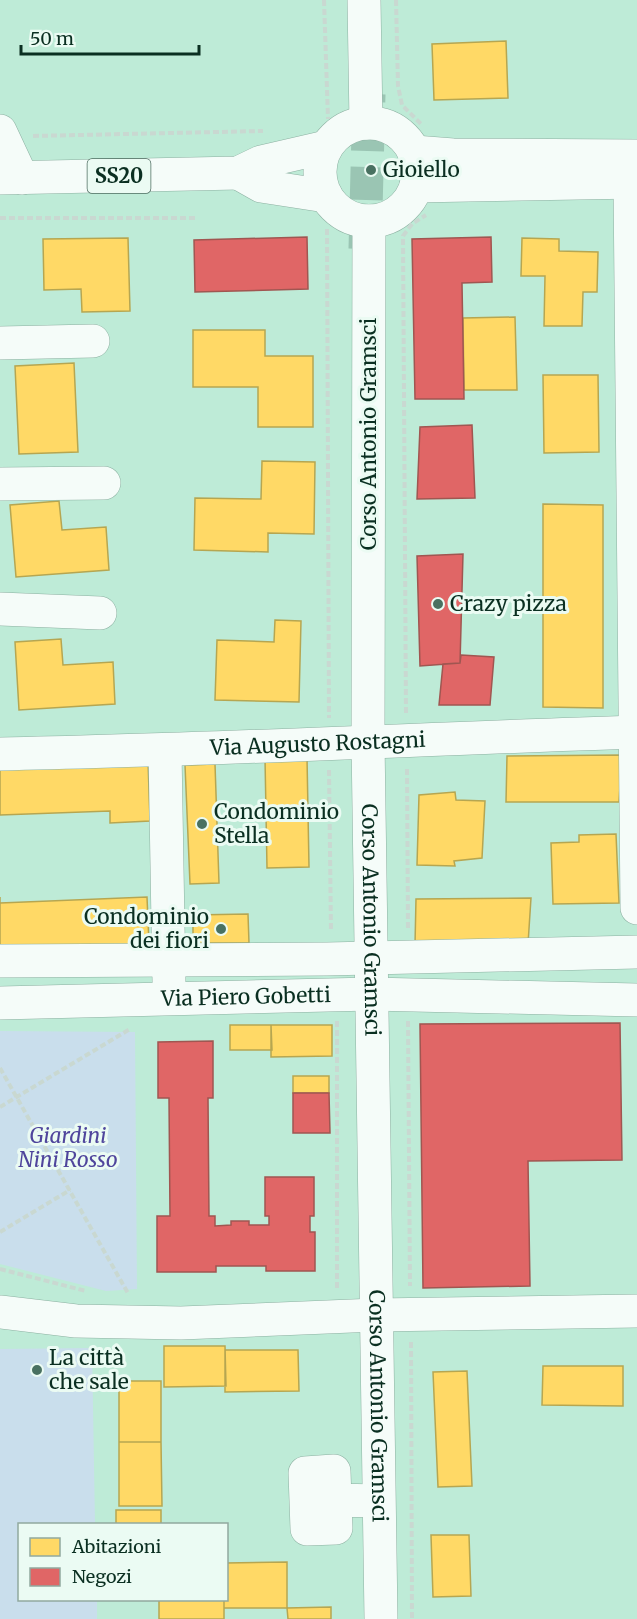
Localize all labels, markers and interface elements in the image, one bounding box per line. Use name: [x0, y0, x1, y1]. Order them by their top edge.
scale bar: [21, 18, 200, 56]
text: 50 m: [30, 27, 74, 50]
place label: Gioiello: [383, 156, 460, 183]
road number: SS20: [88, 159, 150, 193]
marker: Gioiello: [364, 163, 378, 177]
street label: Corso Antonio Gramsci: [355, 318, 382, 550]
place label: Crazy pizza: [450, 590, 567, 617]
marker: Crazy pizza: [431, 597, 445, 611]
street label: Via Augusto Rostagni: [209, 726, 426, 761]
place label: Condominio Stella: [214, 798, 339, 849]
street label: Corso Antonio Gramsci: [356, 803, 386, 1037]
marker: Condominio Stella: [195, 817, 209, 831]
place label: Condominio dei fiori: [84, 903, 209, 954]
marker: Condominio dei fiori: [214, 922, 228, 936]
street label: Via Piero Gobetti: [160, 981, 331, 1012]
park label: Giardini Nini Rosso: [18, 1122, 118, 1173]
street label: Corso Antonio Gramsci: [363, 1289, 394, 1523]
place label: La città che sale: [49, 1344, 129, 1395]
marker: La città che sale: [30, 1363, 44, 1377]
legend: [18, 1523, 228, 1601]
text: Abitazioni: [71, 1535, 162, 1558]
text: Negozi: [72, 1565, 132, 1588]

